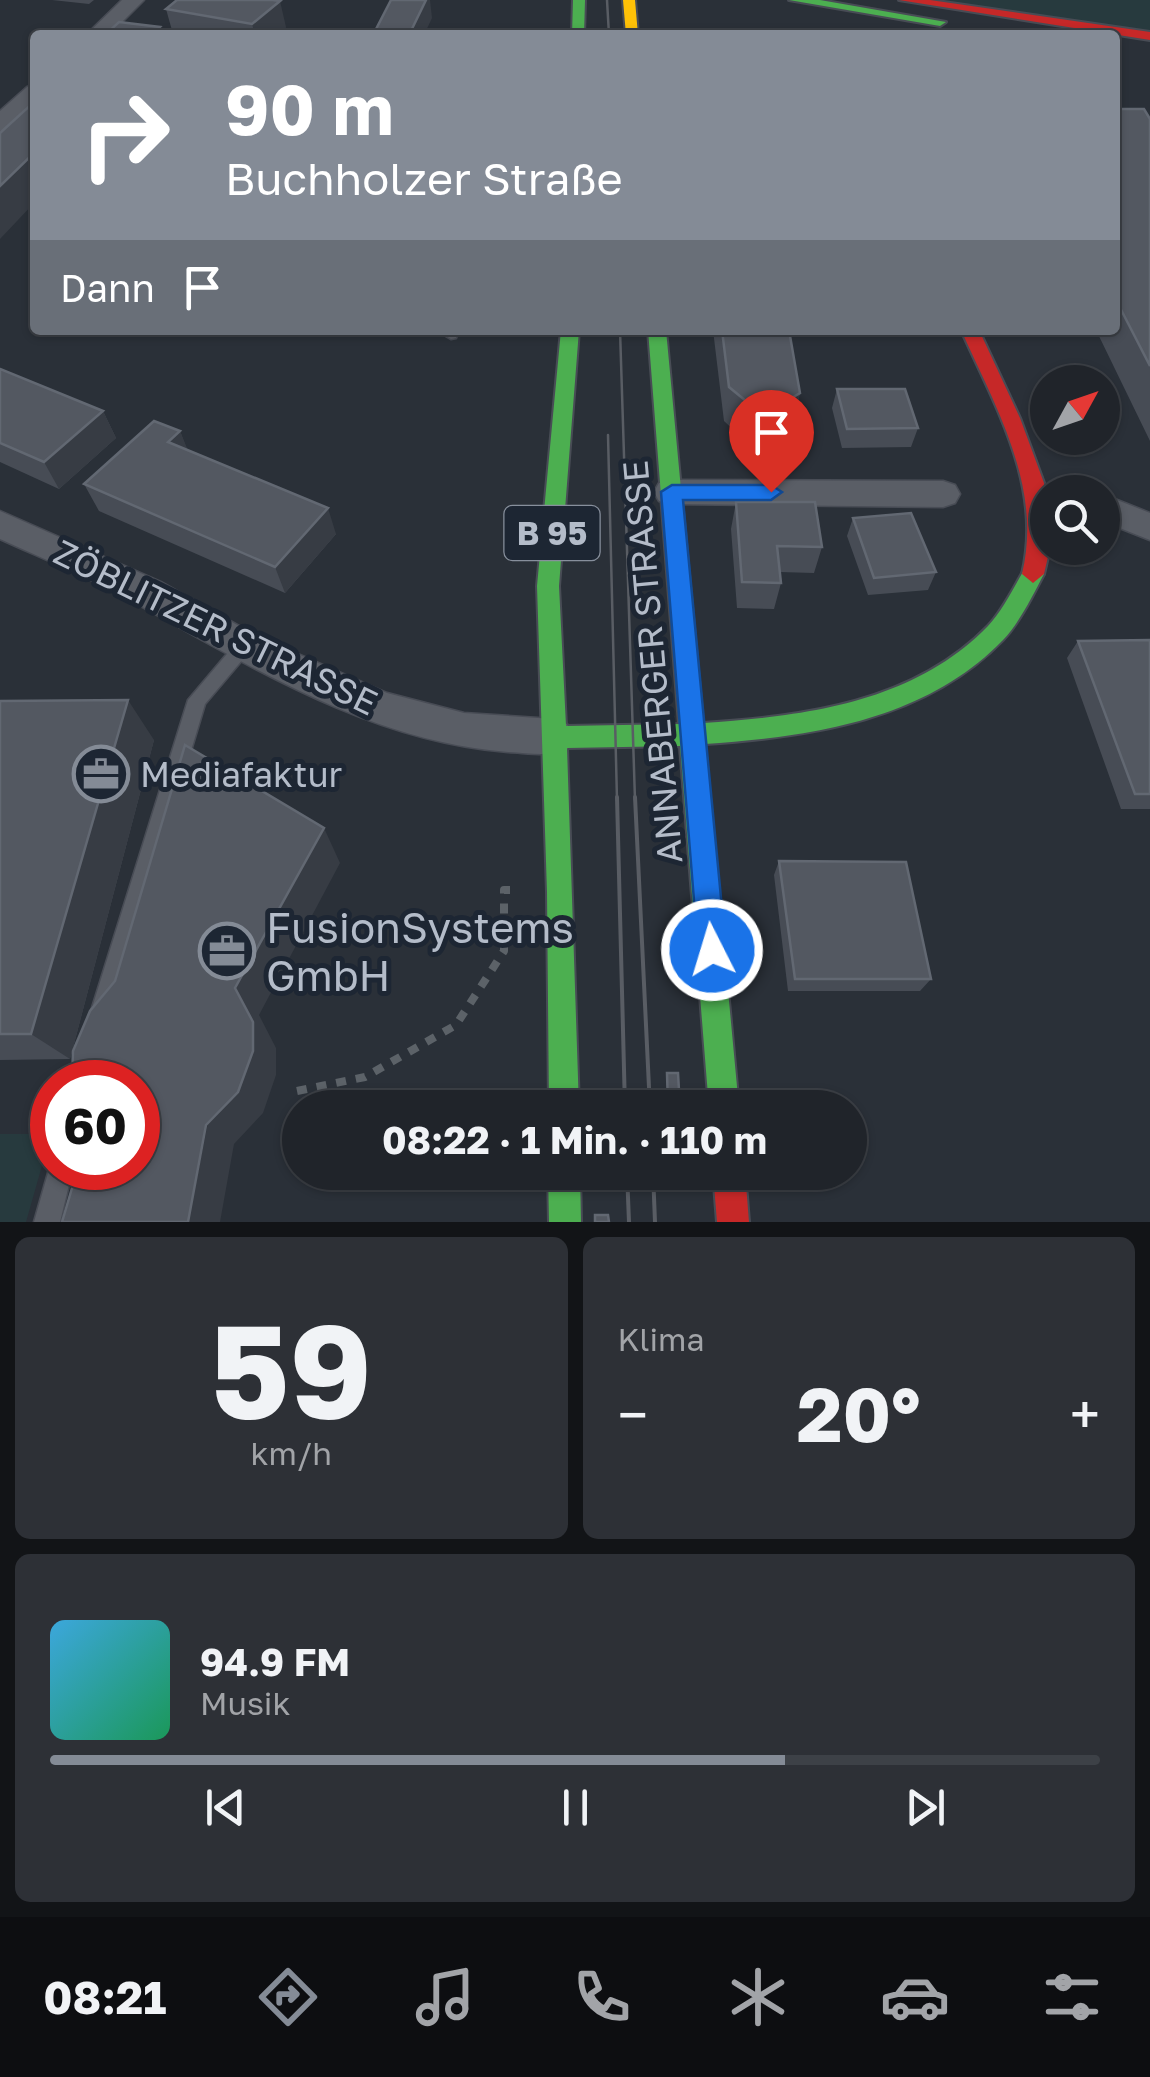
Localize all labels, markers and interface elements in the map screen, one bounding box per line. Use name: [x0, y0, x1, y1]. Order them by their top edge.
text: 90 m: [225, 66, 394, 150]
icon: right: [60, 70, 190, 200]
text: Buchholzer Straße: [225, 151, 623, 205]
icon: arrive: [175, 260, 230, 315]
text: Dann: [60, 265, 155, 310]
north arrow: [1030, 365, 1120, 455]
map controls: [1030, 365, 1120, 565]
pin: [729, 390, 814, 493]
icon: arrive: [744, 405, 799, 460]
street label: ANNABERGER STRASSE: [613, 459, 691, 865]
button: search: [1030, 475, 1120, 565]
road number: B 95: [504, 506, 600, 560]
street label: ZÖBLITZER STRASSE: [48, 530, 384, 724]
office icon: Mediafaktur: [71, 744, 131, 804]
place label: Mediafaktur: [140, 753, 342, 795]
position arrow: [660, 898, 764, 1002]
place label: FusionSystems GmbH: [266, 902, 574, 1000]
office icon: FusionSystems GmbH: [197, 921, 257, 981]
speed limit sign: 60: [30, 1060, 160, 1190]
text: 08:22 · 1 Min. · 110 m: [382, 1117, 767, 1162]
text: 59: [210, 1291, 372, 1447]
text: Klima: [618, 1320, 704, 1358]
text: 20°: [797, 1368, 921, 1459]
text: −: [618, 1381, 648, 1447]
text: +: [1070, 1381, 1100, 1447]
text: km/h: [251, 1434, 332, 1472]
text: 94.9 FM: [200, 1639, 350, 1684]
text: Musik: [200, 1684, 291, 1722]
icon: previous: [198, 1780, 253, 1835]
icon: pause: [548, 1780, 603, 1835]
icon: next: [898, 1780, 953, 1835]
icon: directions: [253, 1962, 323, 2032]
icon: music: [410, 1962, 480, 2032]
icon: phone: [567, 1962, 637, 2032]
icon: climate: [723, 1962, 793, 2032]
icon: car: [880, 1962, 950, 2032]
icon: filters: [1037, 1962, 1107, 2032]
text: 08:21: [43, 1970, 166, 2024]

